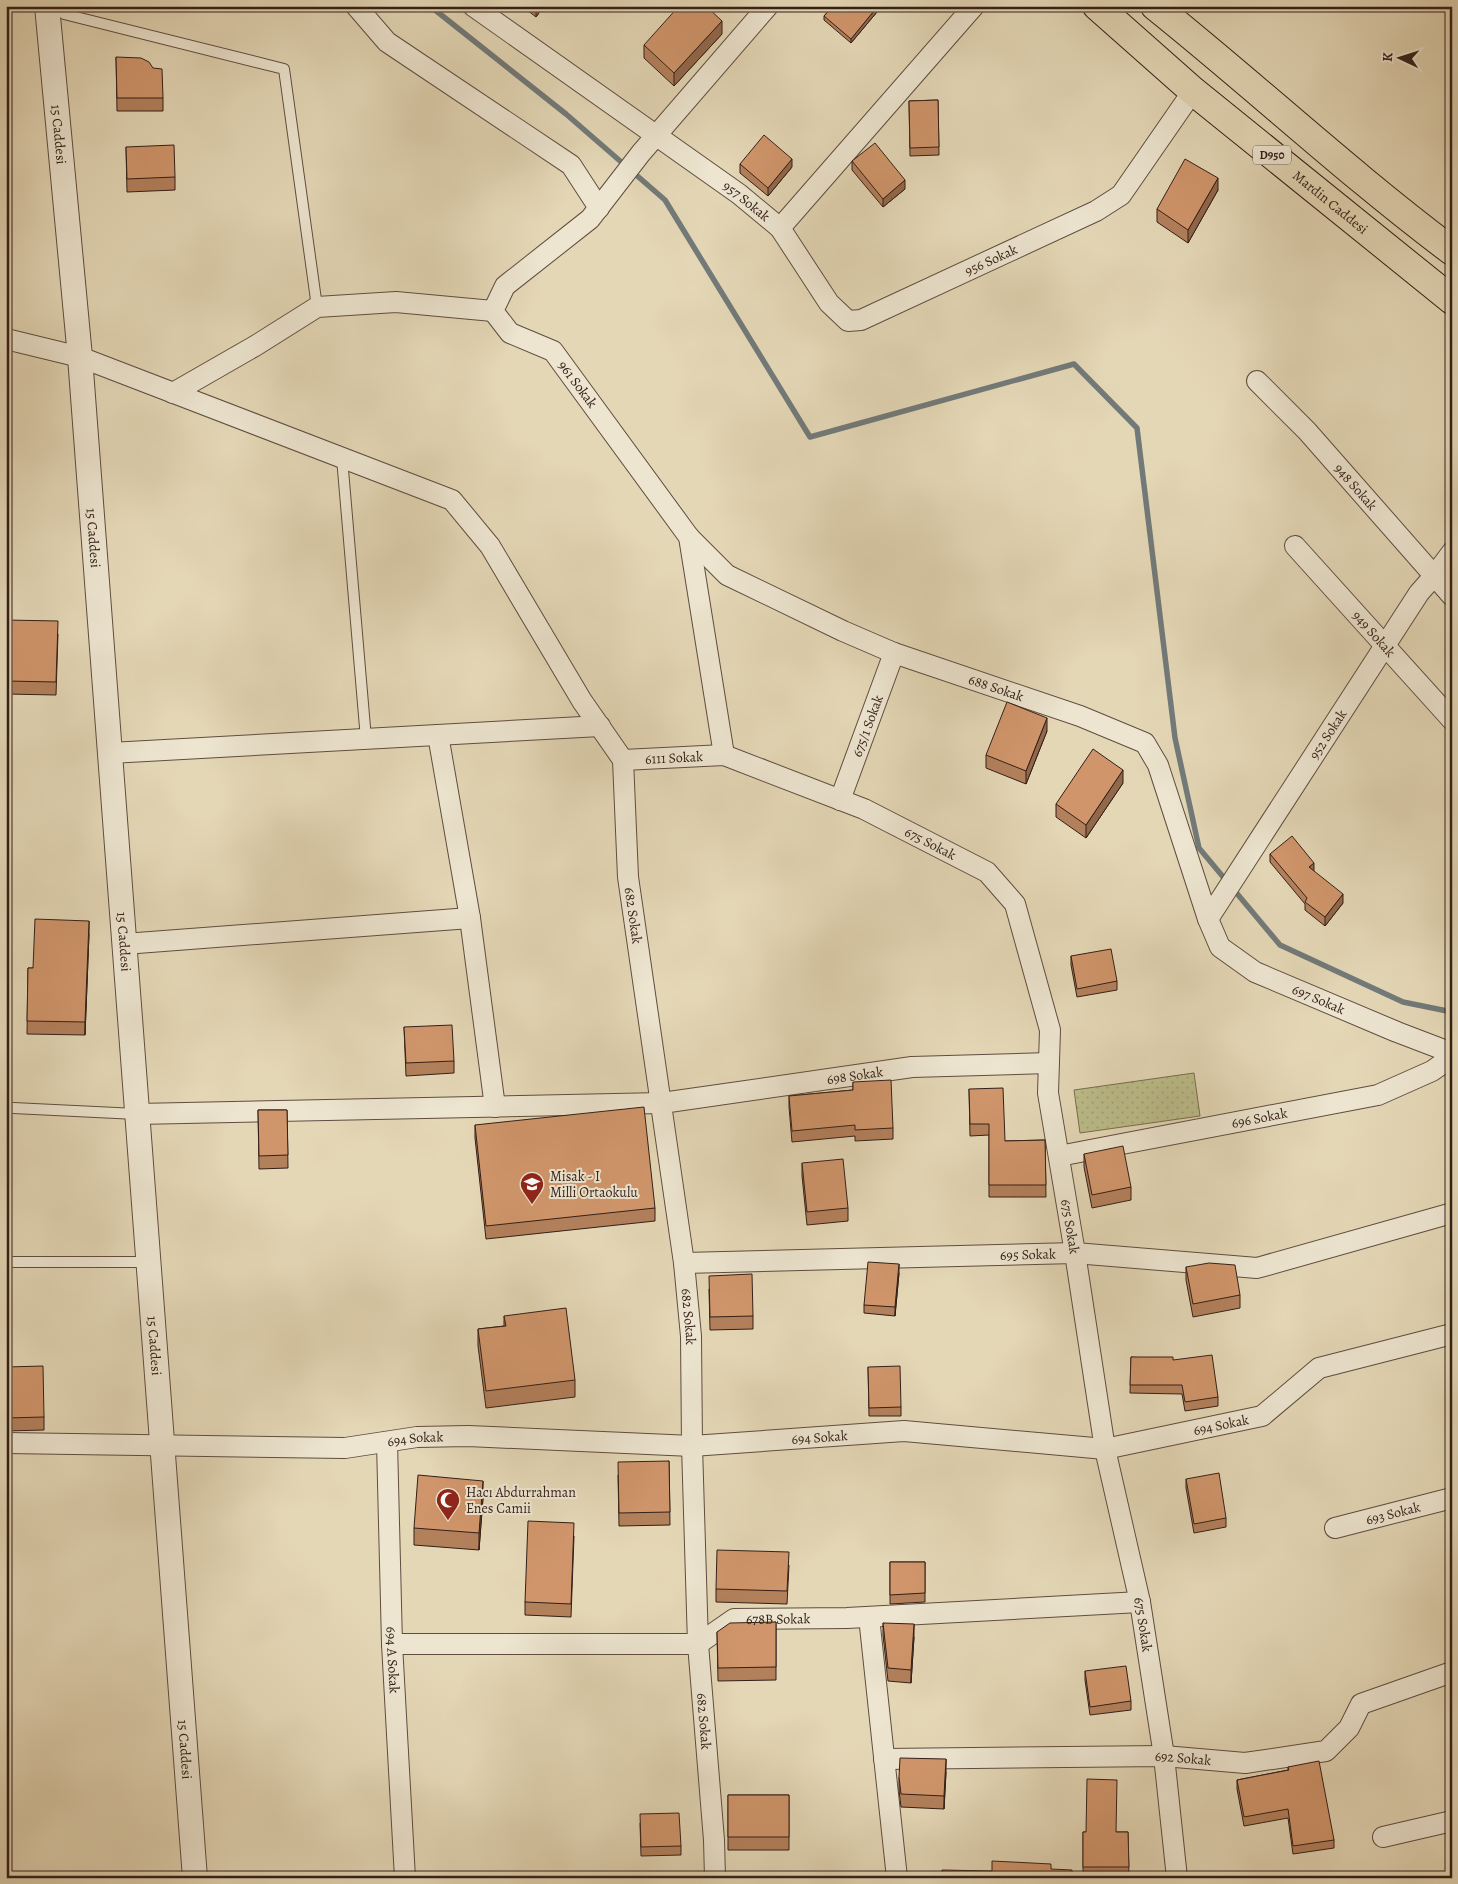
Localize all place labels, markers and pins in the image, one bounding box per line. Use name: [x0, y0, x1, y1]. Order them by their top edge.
place label: Misak - I Milli Ortaokulu: [550, 1167, 638, 1202]
school or university icon: Misak - I Milli Ortaokulu: [519, 1171, 545, 1205]
place label: Hacı Abdurrahman Enes Camii: [466, 1483, 576, 1518]
mosque icon: Hacı Abdurrahman Enes Camii: [435, 1487, 461, 1521]

